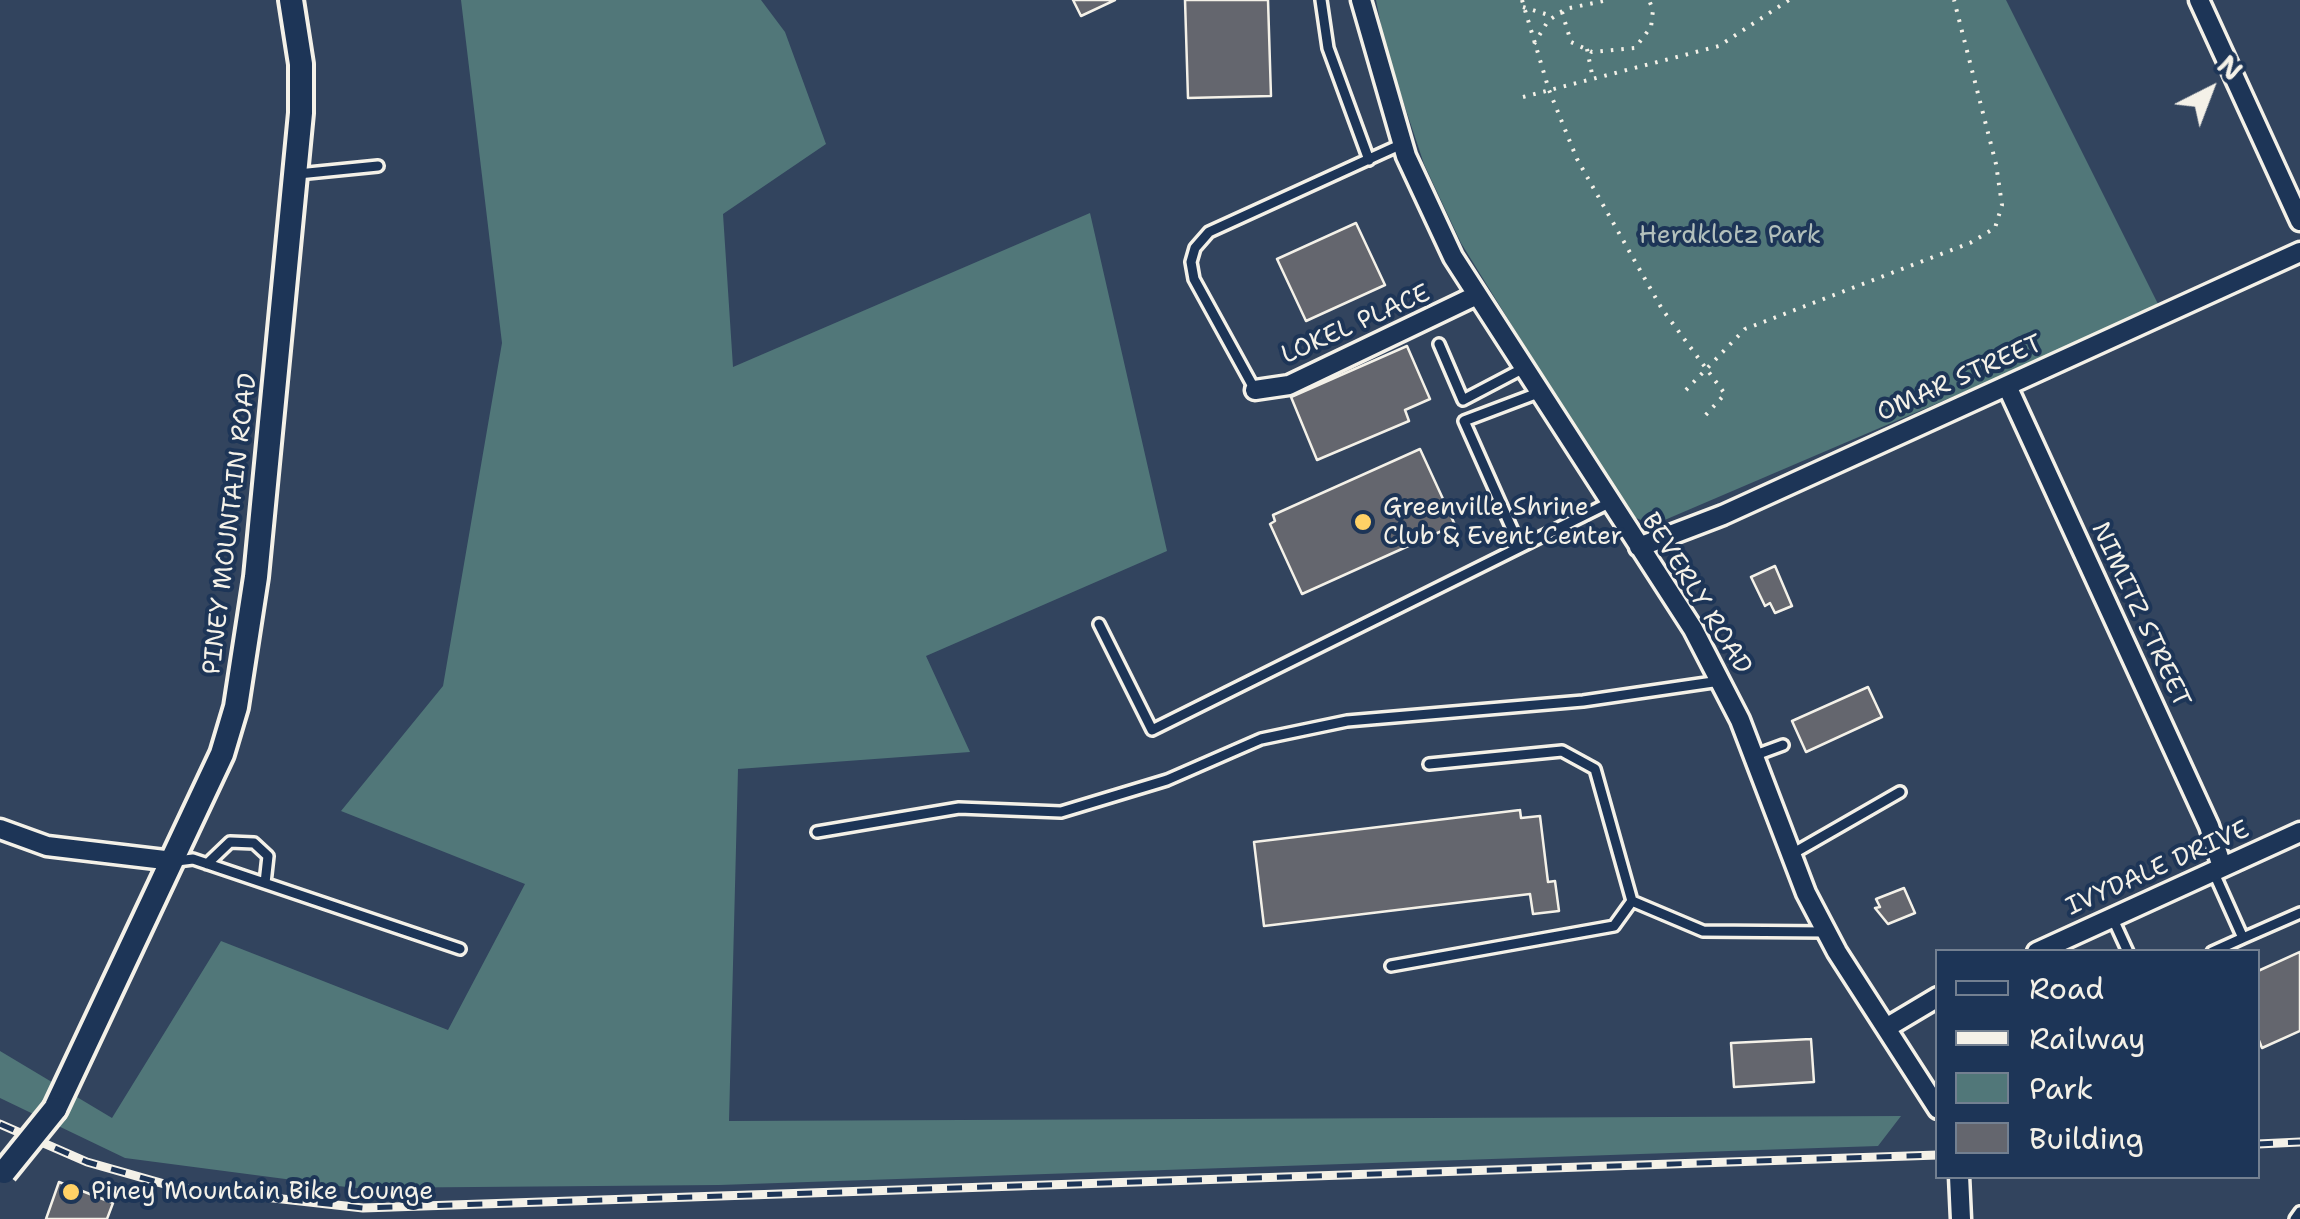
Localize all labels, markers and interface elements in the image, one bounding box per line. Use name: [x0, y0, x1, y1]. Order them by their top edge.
north arrow: [2160, 40, 2260, 140]
text: N: [2209, 46, 2251, 89]
park label: Herdklotz Park: [1639, 221, 1821, 251]
street label: LOKEL PLACE: [1277, 279, 1435, 371]
street label: OMAR STREET: [1873, 329, 2047, 429]
street label: PINEY MOUNTAIN ROAD: [198, 371, 264, 677]
place label: Greenville Shrine Club & Event Center: [1383, 493, 1622, 552]
street label: BEVERLY ROAD: [1634, 508, 1758, 680]
marker: Greenville Shrine Club & Event Center: [1352, 511, 1374, 533]
street label: NIMITZ STREET: [2084, 518, 2196, 712]
street label: IVYDALE DRIVE: [2062, 815, 2254, 923]
legend: [1935, 949, 2260, 1179]
text: Road: [2029, 968, 2104, 1009]
text: Railway: [2029, 1018, 2145, 1059]
text: Park: [2029, 1068, 2093, 1109]
text: Building: [2029, 1118, 2144, 1159]
place label: Piney Mountain Bike Lounge: [91, 1177, 433, 1207]
marker: Piney Mountain Bike Lounge: [60, 1181, 82, 1203]

